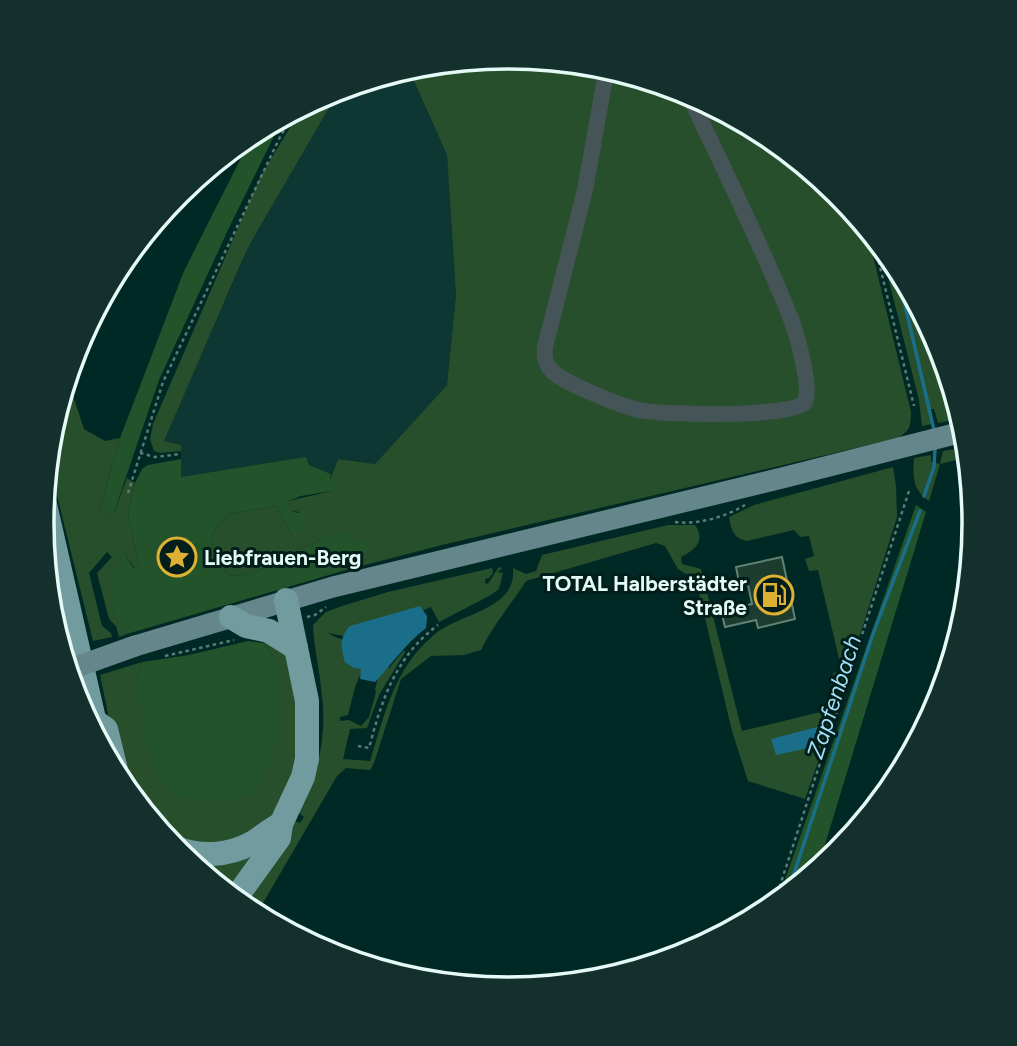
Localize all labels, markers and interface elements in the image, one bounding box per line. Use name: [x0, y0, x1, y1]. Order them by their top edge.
place icon: Liebfrauen-Berg: [156, 536, 198, 578]
place label: Liebfrauen-Berg: [204, 545, 361, 570]
place label: TOTAL Halberstädter Straße: [543, 571, 747, 620]
fuel station icon: TOTAL Halberstädter Straße: [753, 574, 795, 616]
water label: Zapfenbach: [801, 632, 867, 762]

